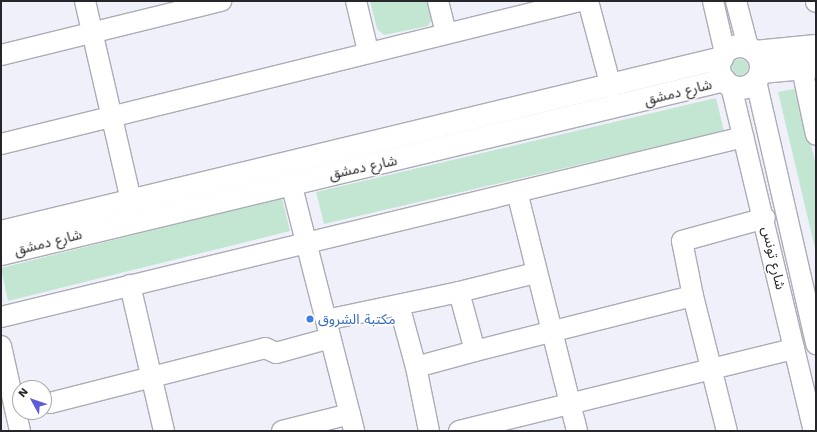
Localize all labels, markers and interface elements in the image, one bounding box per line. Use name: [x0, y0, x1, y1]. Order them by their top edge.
street label: شارع دمشق: [642, 75, 714, 109]
street label: شارع دمشق: [327, 152, 399, 182]
street label: شارع دمشق: [12, 225, 84, 259]
street label: شارع تونس: [759, 225, 789, 291]
place label: مكتبة الشروق: [318, 311, 396, 327]
marker: مكتبة الشروق: [305, 314, 315, 324]
north arrow: [12, 380, 52, 420]
text: N: [16, 385, 31, 400]

